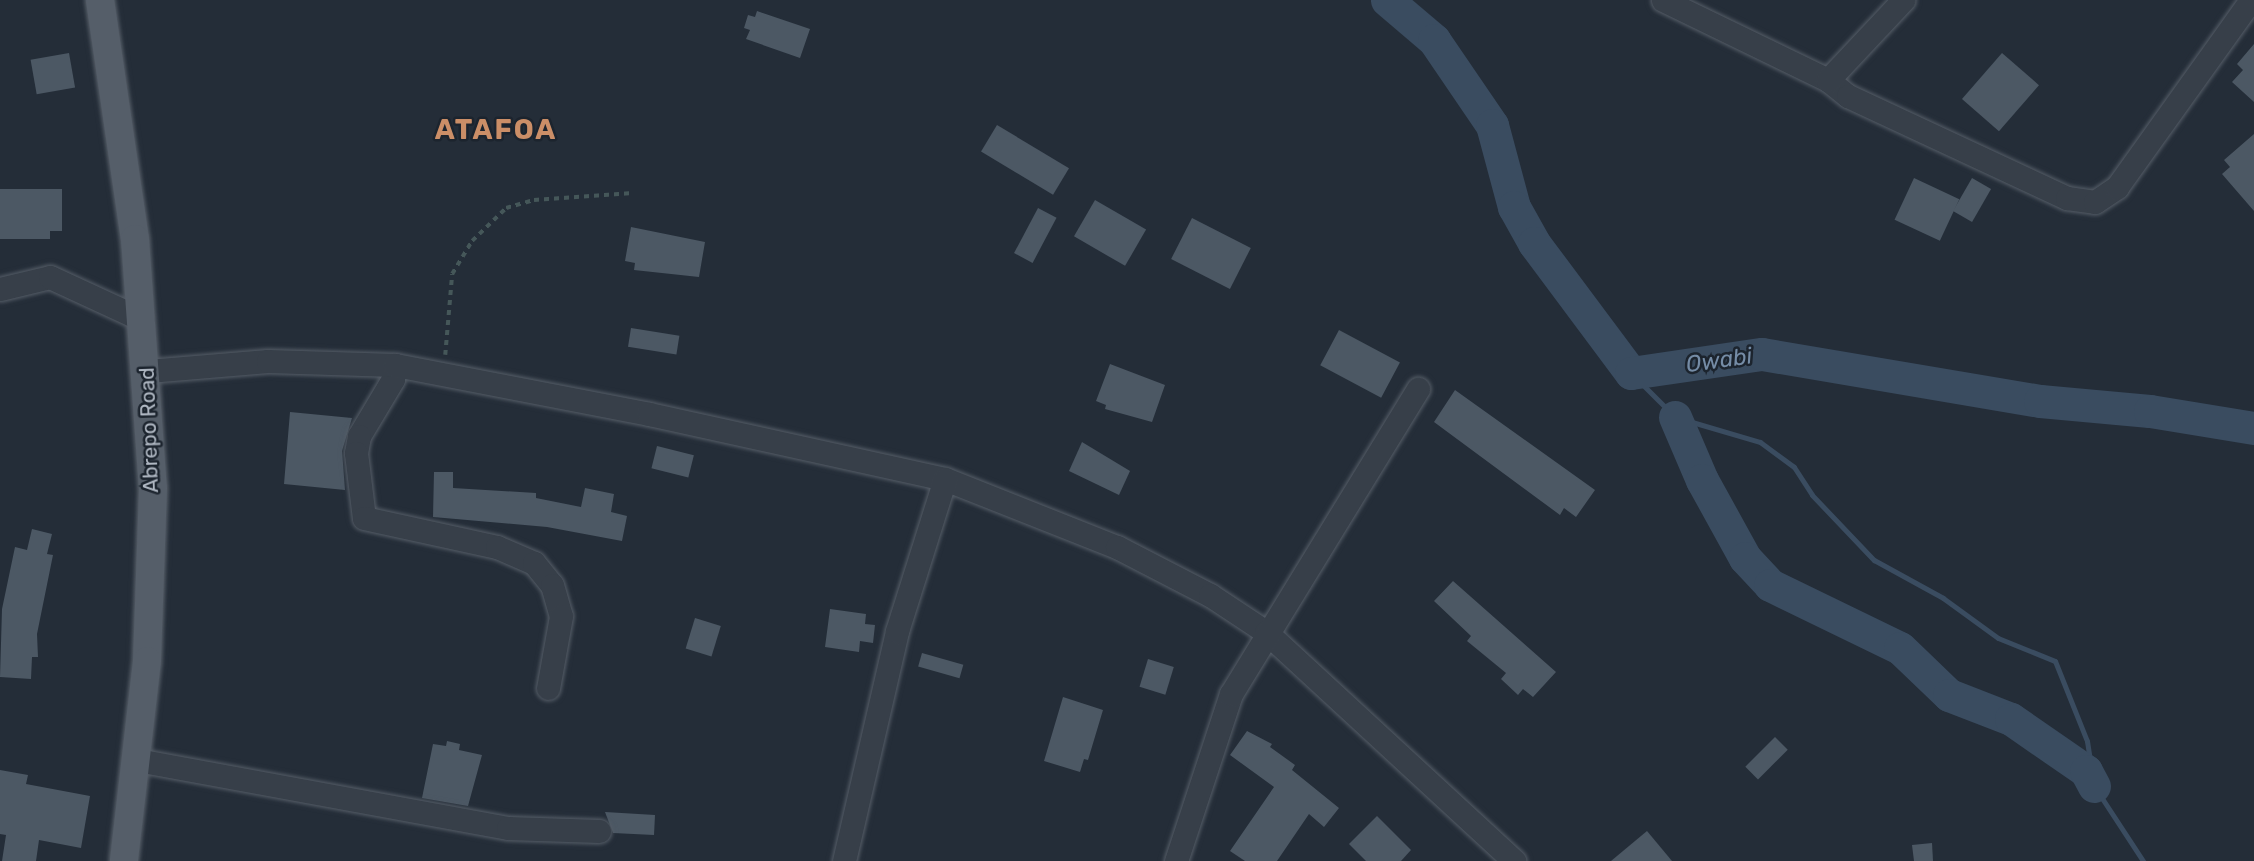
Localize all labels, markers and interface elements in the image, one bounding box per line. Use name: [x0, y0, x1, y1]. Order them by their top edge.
district label: ATAFOA: [436, 113, 556, 147]
water label: Owabi: [1684, 342, 1754, 378]
street label: Abrepo Road: [134, 367, 164, 493]

